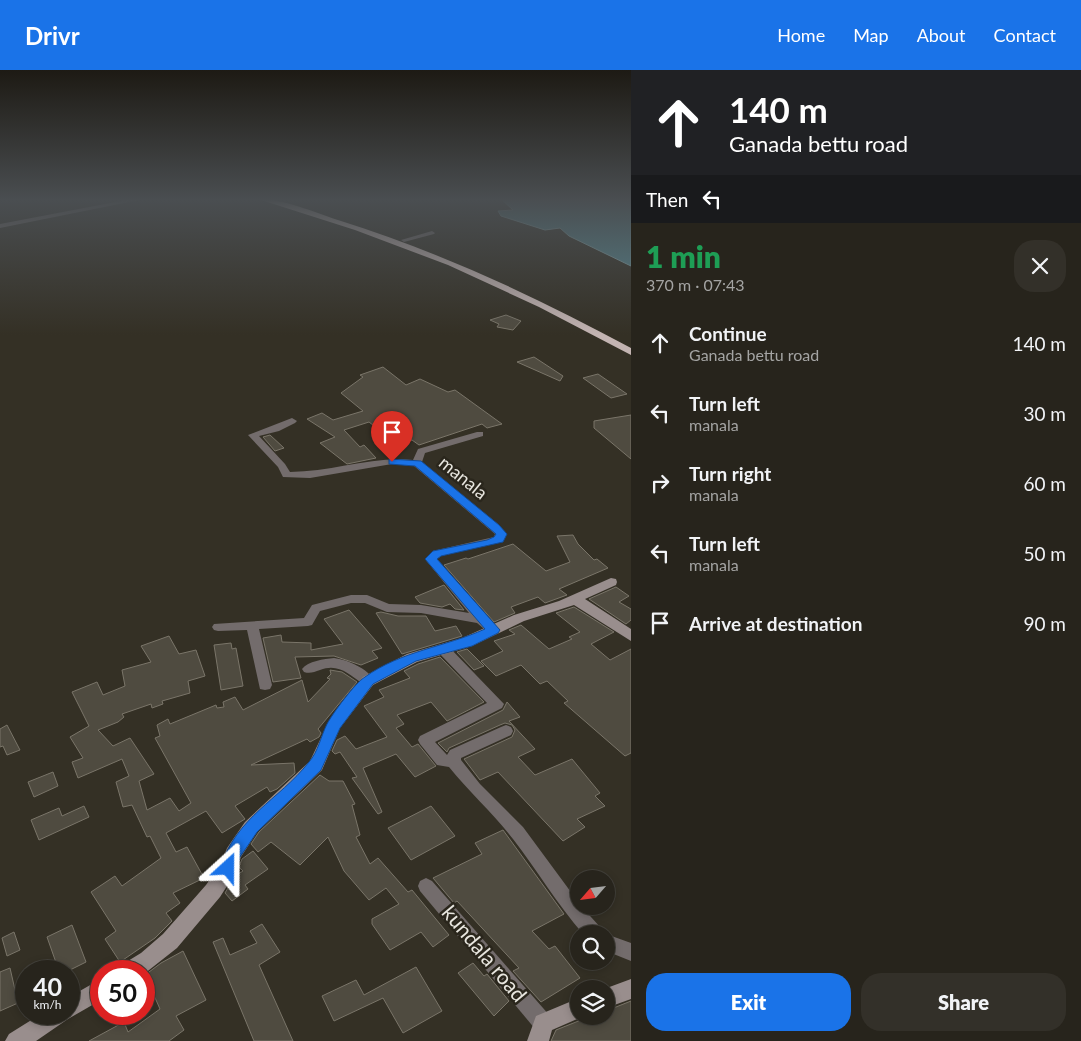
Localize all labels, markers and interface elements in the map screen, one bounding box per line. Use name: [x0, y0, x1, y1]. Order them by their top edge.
text: Drivr: [25, 21, 80, 50]
text: Home: [777, 24, 825, 46]
text: Map: [853, 24, 889, 46]
text: About: [917, 24, 966, 46]
text: Contact: [994, 24, 1056, 46]
text: 140 m: [729, 88, 828, 130]
icon: ahead: [646, 90, 711, 155]
text: Ganada bettu road: [729, 130, 908, 157]
icon: left: [698, 185, 726, 213]
text: Then: [646, 188, 688, 211]
text: 1 min: [646, 238, 721, 274]
button: close: [1014, 240, 1066, 292]
text: 370 m · 07:43: [646, 275, 745, 294]
text: Continue: [689, 322, 767, 345]
icon: ahead: [646, 329, 674, 357]
text: 140 m: [1012, 332, 1066, 355]
text: Ganada bettu road: [689, 345, 819, 364]
text: Turn left: [689, 392, 760, 415]
icon: left: [646, 399, 674, 427]
text: 30 m: [1023, 402, 1066, 425]
pin: [371, 411, 413, 462]
text: manala: [689, 415, 739, 434]
icon: arrive: [378, 418, 406, 446]
street label: manala: [435, 451, 492, 503]
text: Turn right: [689, 462, 771, 485]
icon: right: [646, 469, 674, 497]
text: 60 m: [1023, 472, 1066, 495]
text: manala: [689, 485, 739, 504]
text: Turn left: [689, 532, 760, 555]
icon: left: [646, 539, 674, 567]
text: 50 m: [1023, 542, 1066, 565]
text: manala: [689, 555, 739, 574]
icon: arrive: [646, 609, 674, 637]
text: Arrive at destination: [689, 612, 862, 635]
text: 90 m: [1023, 612, 1066, 635]
position arrow: [201, 841, 253, 893]
north arrow: [570, 870, 615, 915]
map controls: [570, 870, 615, 1025]
street label: kundala road: [438, 900, 533, 1006]
button: search: [570, 925, 615, 970]
speed limit sign: 50: [90, 960, 155, 1025]
text: 40: [33, 971, 62, 1001]
button: Exit: [646, 973, 851, 1031]
button: Share: [861, 973, 1066, 1031]
button: layers: [570, 980, 615, 1025]
text: km/h: [33, 997, 62, 1012]

